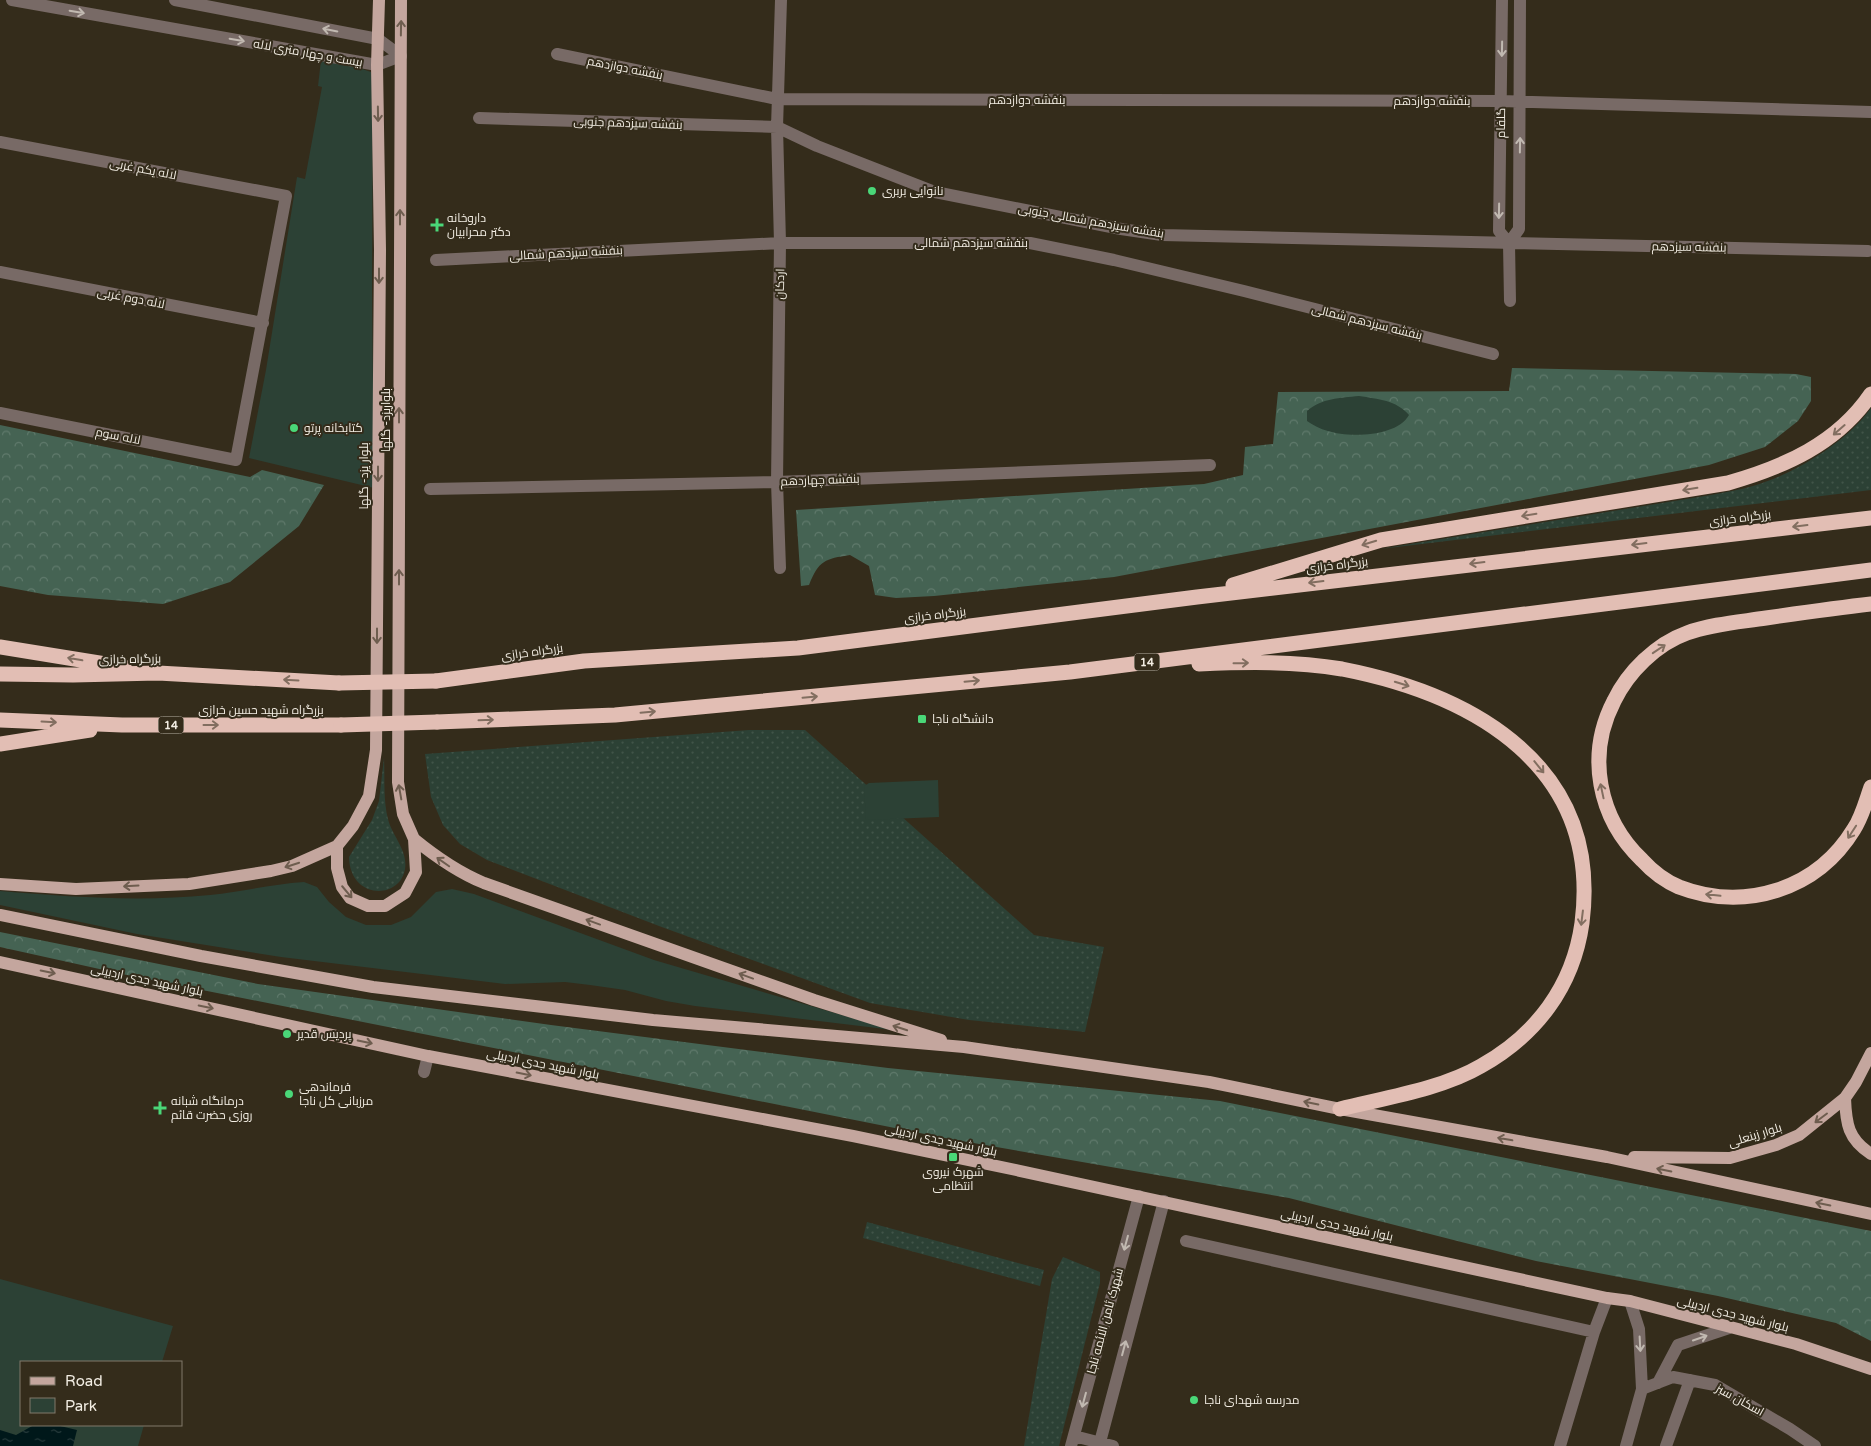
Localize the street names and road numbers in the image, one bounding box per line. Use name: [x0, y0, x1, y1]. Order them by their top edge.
street label: بیست و چهار متری لاله: [252, 36, 364, 71]
street label: بنفشه دوازدهم: [586, 54, 664, 83]
street label: بنفشه دوازدهم: [989, 93, 1065, 108]
street label: بنفشه دوازدهم: [1394, 94, 1470, 109]
street label: گلفام: [1494, 108, 1509, 138]
street label: بنفشه سیزدهم جنوبی: [573, 114, 683, 133]
street label: لاله یکم غربی: [108, 156, 178, 183]
street label: بنفشه سیزدهم شمالی جنوبی: [1017, 201, 1165, 242]
street label: بنفشه سیزدهم شمالی: [914, 236, 1028, 251]
street label: بنفشه سیزدهم: [1651, 239, 1727, 256]
street label: بنفشه سیزدهم شمالی: [509, 243, 623, 264]
street label: اردکان: [773, 268, 787, 300]
street label: لاله دوم غربی: [96, 285, 166, 312]
street label: بنفشه سیزدهم شمالی: [1310, 301, 1424, 344]
street label: بلواریزد- گلها: [379, 388, 393, 452]
street label: لاله سوم: [94, 425, 142, 448]
street label: بلوار یزد- گلها: [357, 442, 371, 510]
street label: بنفشه چهاردهم: [780, 472, 860, 490]
street label: بزرگراه خرازی: [1708, 507, 1772, 529]
street label: بزرگراه خرازی: [1305, 554, 1369, 576]
street label: بزرگراه خرازی: [903, 604, 967, 626]
street label: بزرگراه خرازی: [500, 641, 564, 663]
street label: بزرگراه خرازی: [99, 651, 161, 667]
road number: 14: [1134, 654, 1160, 670]
street label: بزرگراه شهید حسین خرازی: [198, 703, 324, 717]
road number: 14: [158, 716, 184, 734]
street label: بلوار شهید جدی اردبیلی: [90, 961, 204, 999]
street label: بلوار شهید جدی اردبیلی: [486, 1046, 600, 1082]
street label: بلوار زینعلی: [1727, 1120, 1783, 1150]
street label: بلوار شهید جدی اردبیلی: [884, 1121, 998, 1159]
street label: بلوار شهید جدی اردبیلی: [1280, 1206, 1394, 1244]
street label: شهرک ثامن الائمه ناجا: [1084, 1266, 1126, 1376]
street label: بلوار شهید جدی اردبیلی: [1676, 1293, 1790, 1335]
street label: اسکان سبز: [1713, 1381, 1766, 1419]

